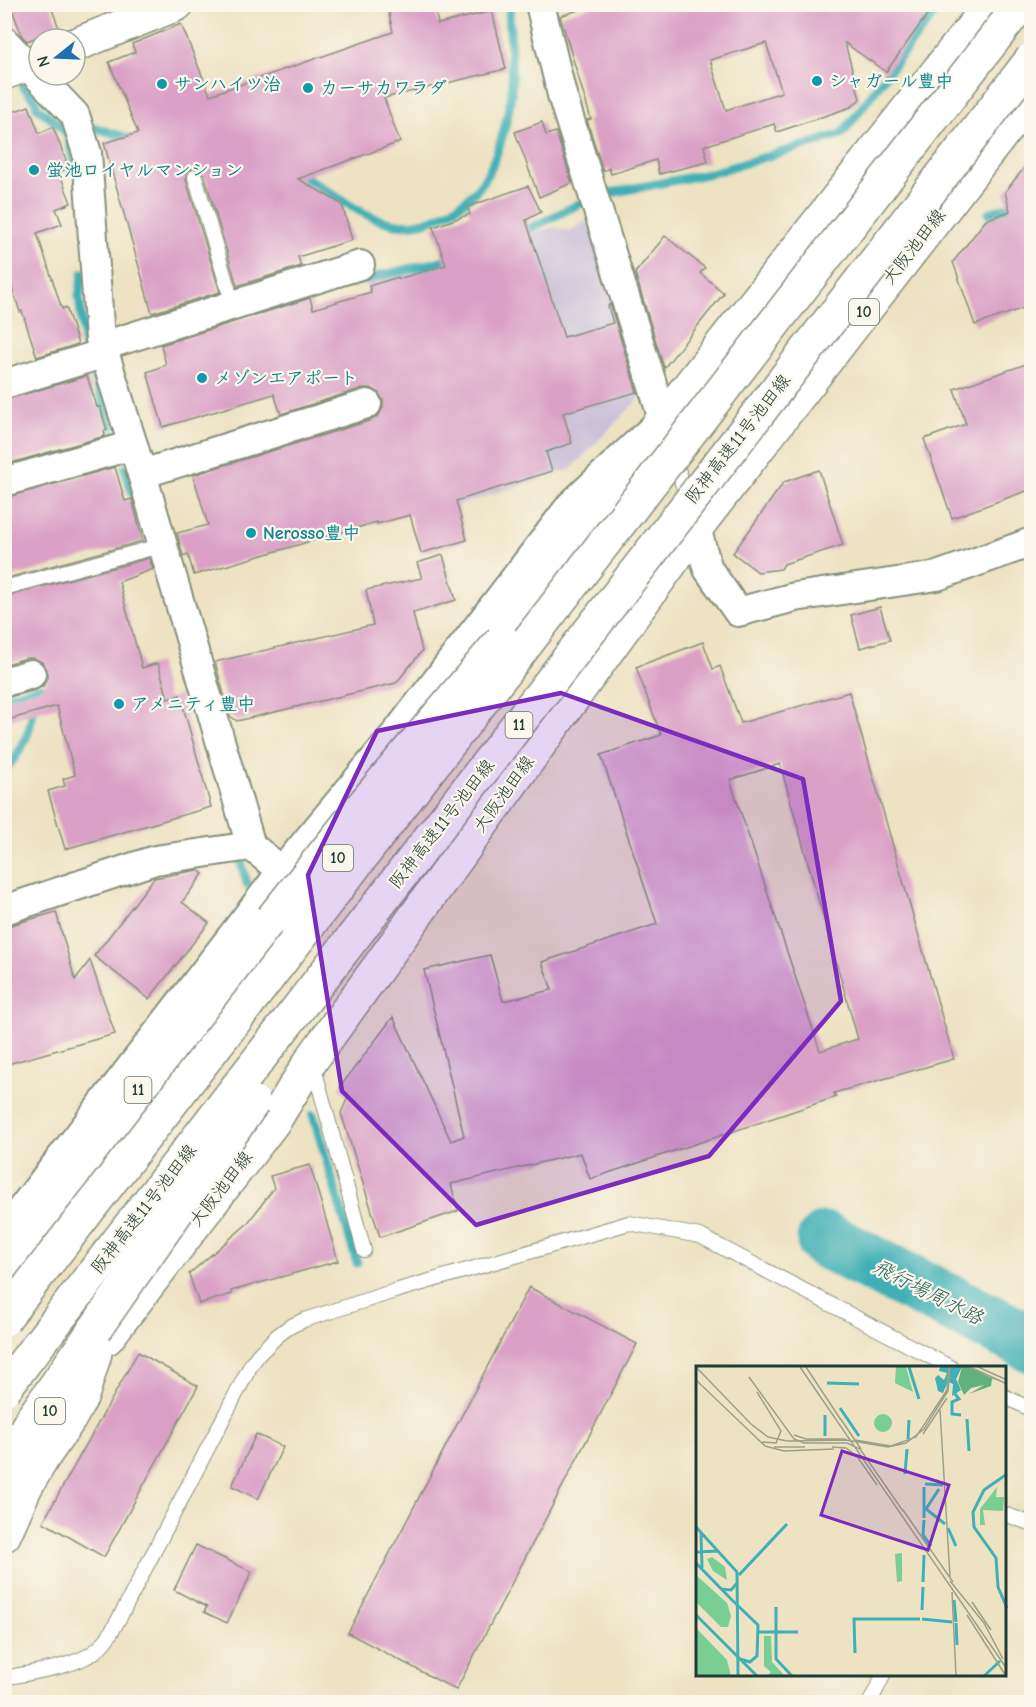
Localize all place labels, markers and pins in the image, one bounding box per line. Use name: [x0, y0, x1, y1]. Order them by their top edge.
place label: シャガール豊中: [829, 71, 954, 92]
place label: サンハイツ治: [174, 74, 281, 95]
marker: シャガール豊中: [810, 74, 824, 88]
marker: サンハイツ治: [155, 77, 169, 91]
place label: カーサカワラダ: [320, 78, 447, 99]
marker: カーサカワラダ: [301, 81, 315, 95]
place label: 蛍池ロイヤルマンション: [46, 160, 243, 181]
marker: 蛍池ロイヤルマンション: [27, 163, 41, 177]
place label: メゾンエアポート: [214, 368, 358, 389]
marker: メゾンエアポート: [195, 371, 209, 385]
place label: Nerosso豊中: [263, 523, 361, 544]
marker: Nerosso豊中: [244, 526, 258, 540]
place label: アメニティ豊中: [131, 694, 255, 715]
marker: アメニティ豊中: [112, 697, 126, 711]

